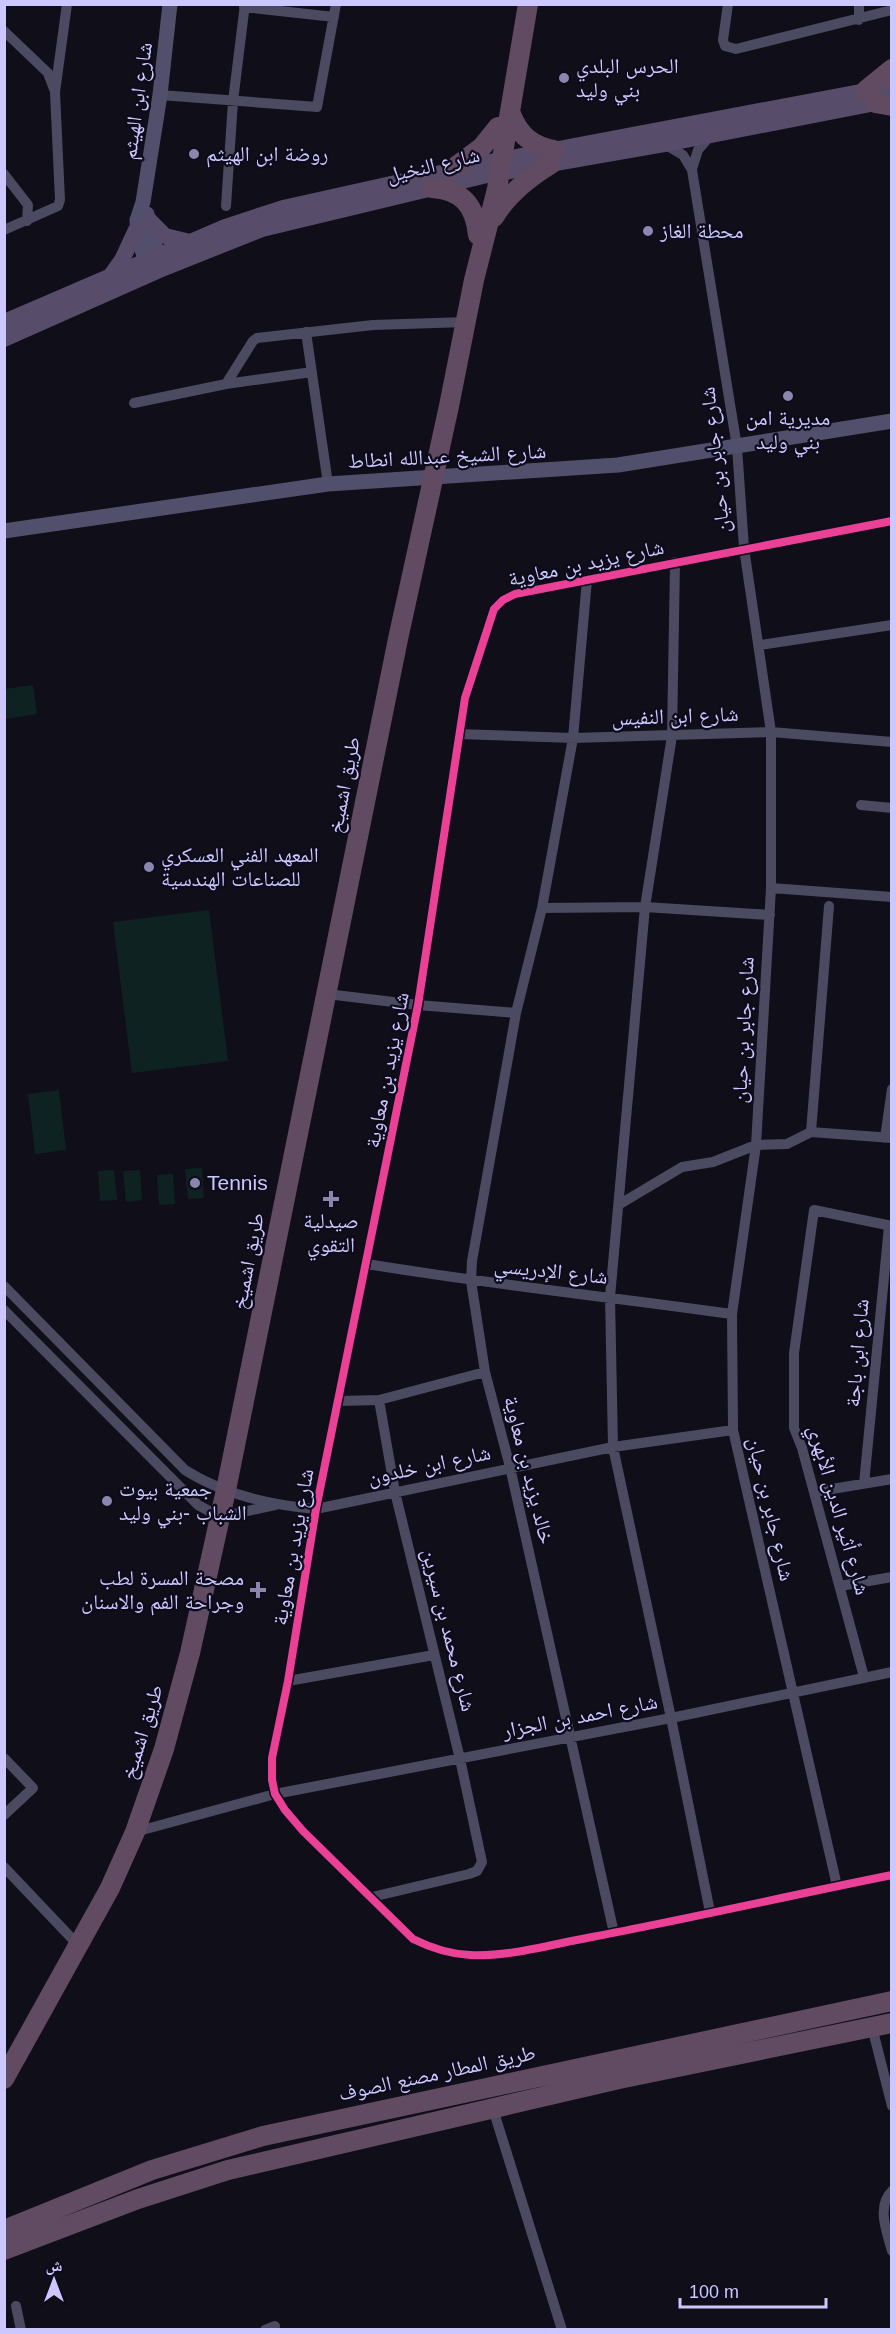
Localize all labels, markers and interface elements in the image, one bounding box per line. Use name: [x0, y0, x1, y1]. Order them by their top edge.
street label: شارع ابن الهيثم: [117, 41, 159, 162]
place label: الحرس البلدي بني وليد: [576, 54, 679, 106]
marker: الحرس البلدي بني وليد: [557, 71, 571, 85]
place label: روضة ابن الهيثم: [206, 142, 328, 168]
street label: شارع النخيل: [384, 143, 482, 188]
marker: روضة ابن الهيثم: [187, 147, 201, 161]
place label: محطة الغاز: [659, 219, 744, 242]
marker: محطة الغاز: [641, 224, 655, 238]
street label: شارع جابر بن حيان: [695, 386, 736, 534]
marker: مديرية امن بني وليد: [781, 389, 795, 403]
place label: مديرية امن بني وليد: [746, 406, 830, 458]
street label: شارع الشيخ عبدالله انطاط: [347, 439, 547, 474]
street label: شارع يزيد بن معاوية: [506, 535, 666, 592]
street label: شارع ابن النفيس: [611, 702, 739, 731]
street label: طريق اشميخ: [323, 735, 366, 836]
place label: المعهد الفني العسكري للصناعات الهندسية: [161, 843, 319, 891]
marker: المعهد الفني العسكري للصناعات الهندسية: [142, 860, 156, 874]
street label: شارع جابر بن حيان: [727, 956, 760, 1104]
street label: شارع يزيد بن معاوية: [360, 990, 415, 1150]
place label: Tennis: [207, 1171, 268, 1194]
marker: Tennis: [188, 1176, 202, 1190]
marker: صيدلية التقوي: [324, 1192, 338, 1206]
place label: صيدلية التقوي: [303, 1209, 359, 1261]
street label: طريق اشميخ: [227, 1211, 270, 1312]
street label: شارع الإدريسي: [493, 1253, 609, 1293]
street label: شارع ابن باجة: [840, 1298, 875, 1408]
street label: خالد يزيد بن معاوية: [498, 1394, 559, 1547]
street label: شارع أثير الدين الأبهري: [799, 1422, 875, 1599]
street label: شارع جابر بن حيان: [742, 1435, 799, 1584]
street label: شارع ابن خلدون: [365, 1440, 493, 1491]
street label: شارع يزيد بن معاوية: [267, 1467, 320, 1627]
place label: جمعية بيوت الشباب -بني وليد: [119, 1477, 247, 1529]
marker: جمعية بيوت الشباب -بني وليد: [100, 1494, 114, 1508]
street label: شارع محمد بن سيرين: [416, 1546, 481, 1714]
place label: مصحة المسرة لطب وجراحة الفم والاسنان: [81, 1566, 244, 1616]
marker: مصحة المسرة لطب وجراحة الفم والاسنان: [249, 1581, 267, 1599]
street label: طريق اشميخ: [116, 1682, 169, 1783]
street label: شارع احمد بن الجزار: [499, 1689, 660, 1744]
street label: طريق المطار مصنع الصوف: [336, 2040, 538, 2107]
north arrow: [24, 2250, 84, 2310]
text: ش: [46, 2257, 63, 2275]
scale bar: [680, 2271, 826, 2309]
text: 100 m: [689, 2282, 739, 2302]

